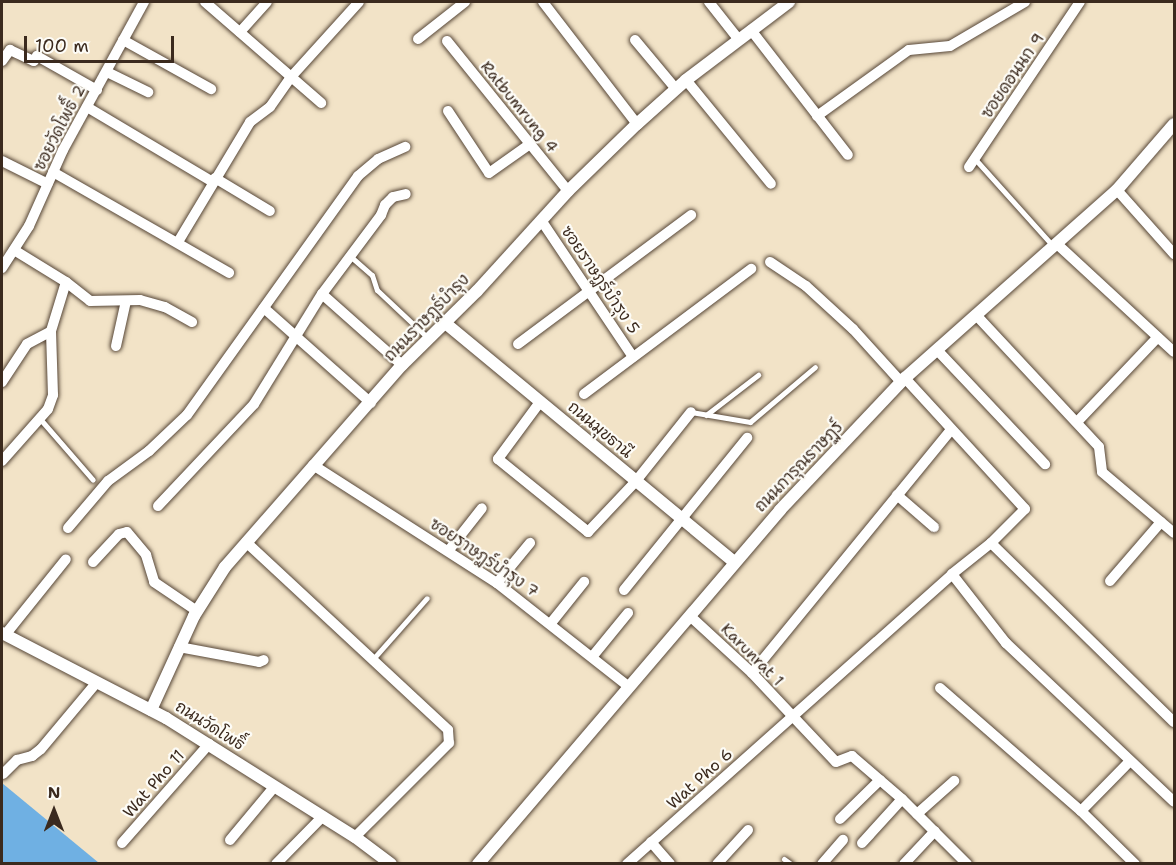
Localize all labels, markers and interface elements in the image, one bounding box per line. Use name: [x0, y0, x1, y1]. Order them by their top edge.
scale bar: [27, 24, 177, 62]
street label: ซอยดอนนก 9: [977, 30, 1049, 122]
text: 100 m: [35, 34, 89, 58]
street label: Ratbumrung 4: [476, 57, 562, 157]
street label: ซอยวัดโพธิ์ 2: [30, 82, 90, 174]
street label: ซอยราษฎร์บำรุง 5: [557, 222, 643, 338]
street label: ถนนราษฎร์บำรุง: [380, 270, 474, 366]
street label: ถนนมุขธานี: [564, 397, 636, 463]
street label: ถนนการุณราษฏร์: [751, 418, 847, 516]
street label: ซอยราษฎร์บำรุง 7: [426, 514, 542, 602]
street label: Karunrat 1: [717, 620, 787, 690]
street label: ถนนวัดโพธิ์: [172, 697, 248, 755]
street label: Wat Pho 6: [663, 744, 737, 814]
street label: Wat Pho 11: [119, 746, 189, 822]
north arrow: [24, 781, 84, 841]
text: N: [48, 782, 60, 803]

